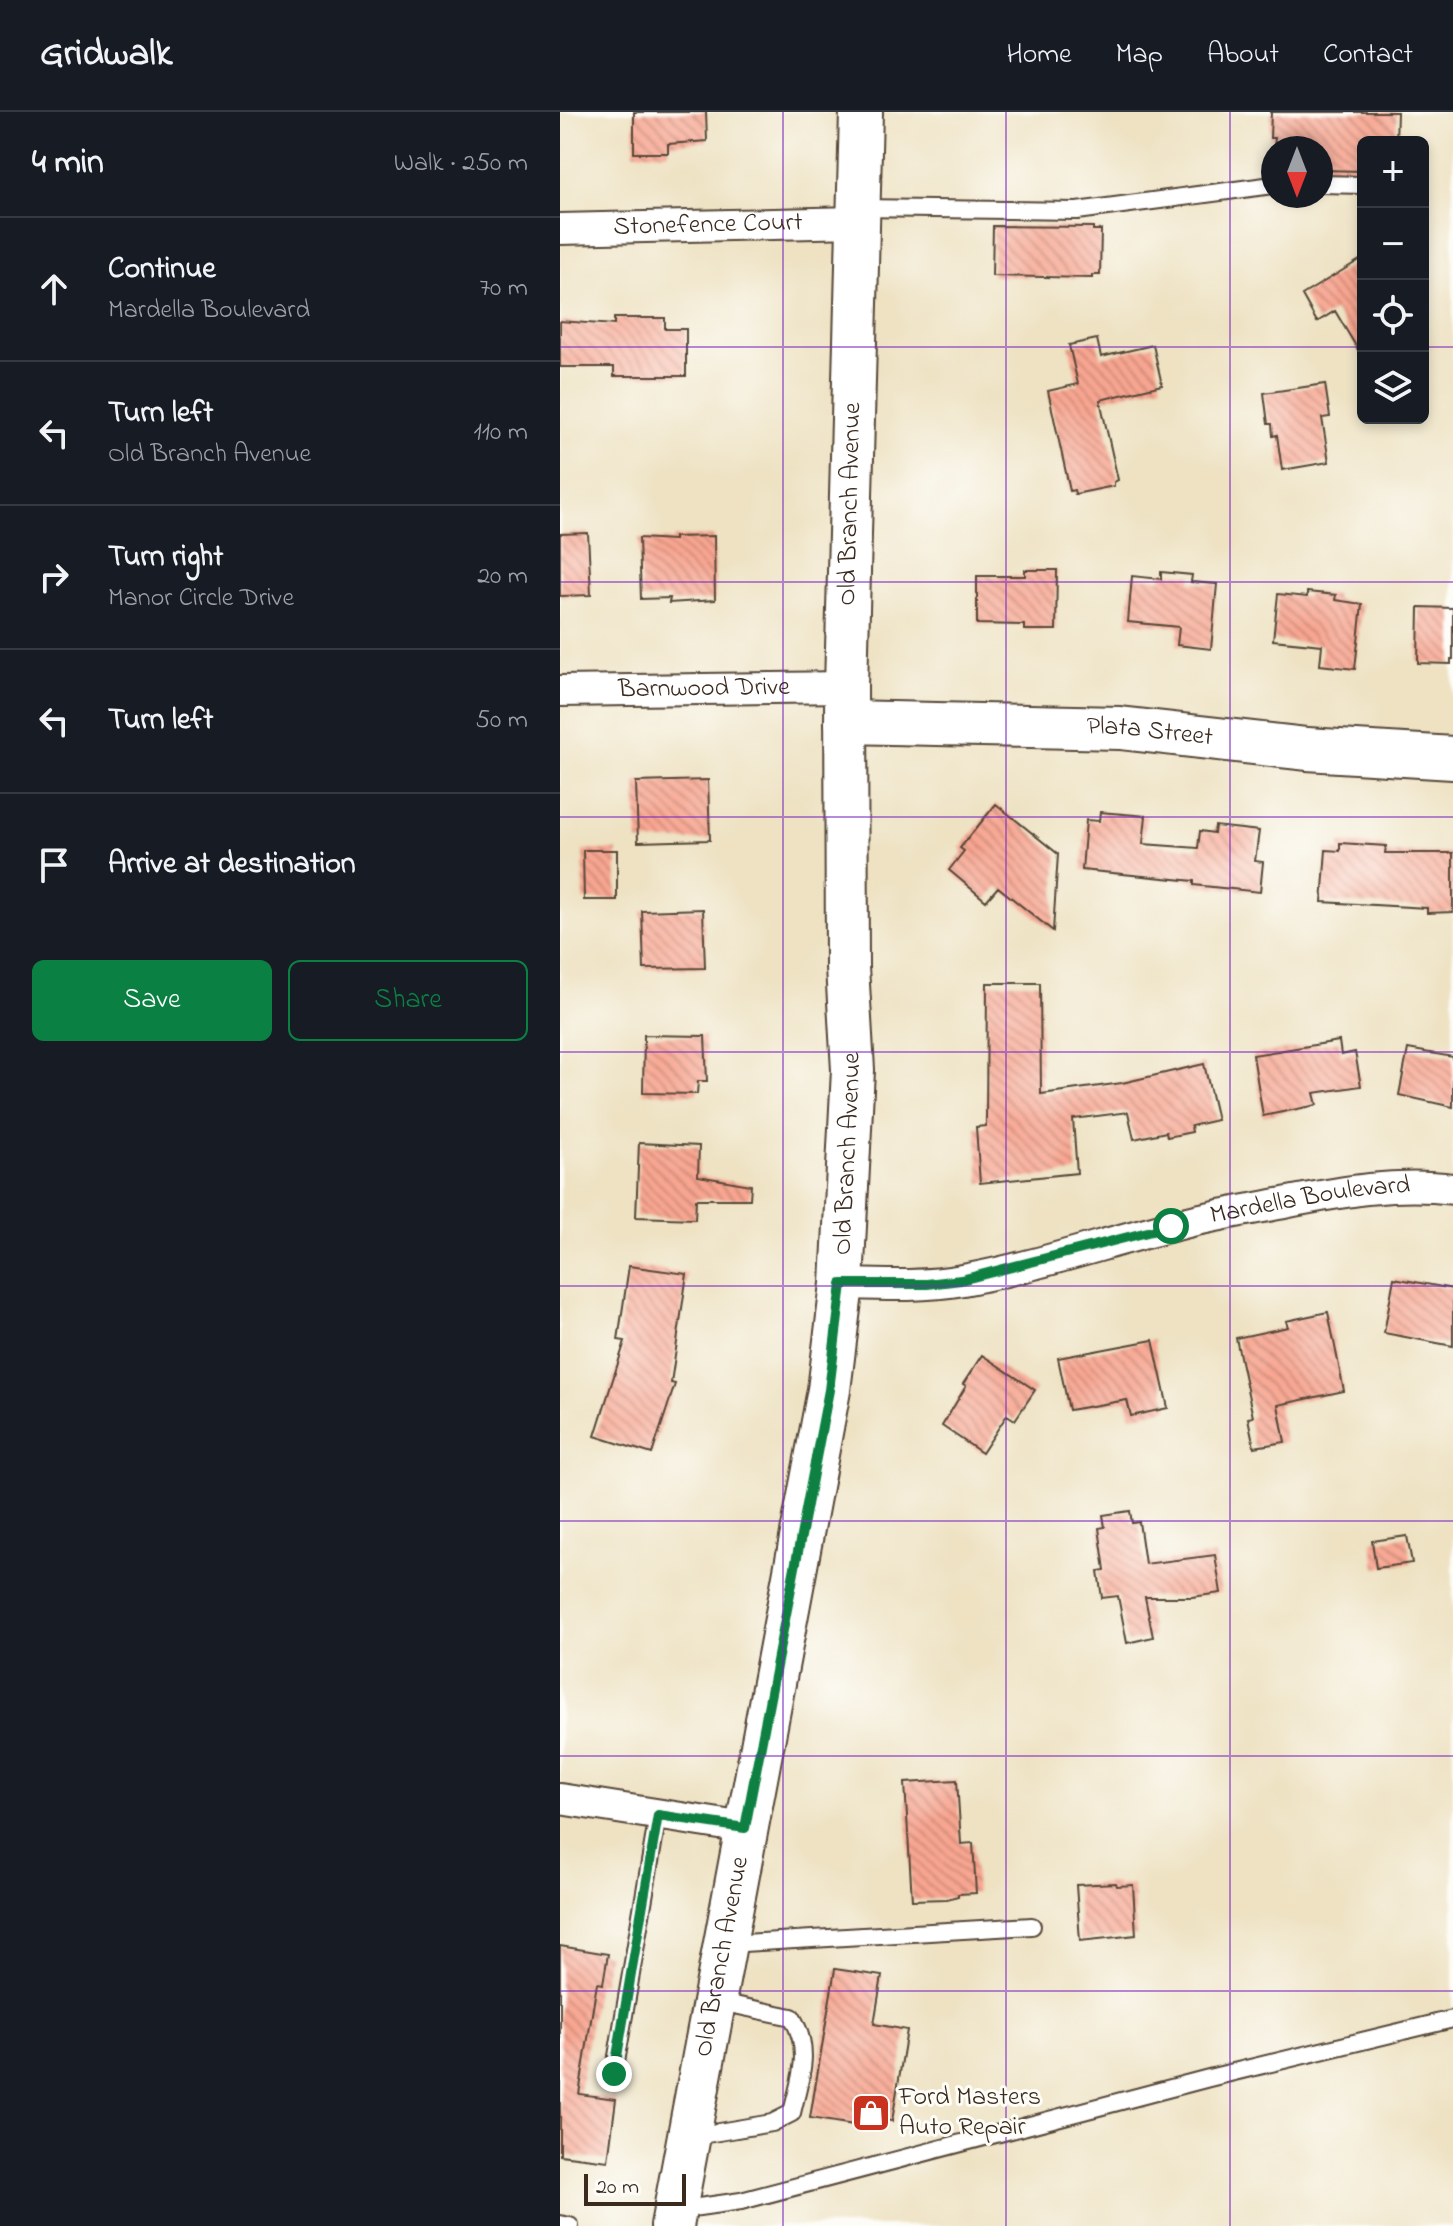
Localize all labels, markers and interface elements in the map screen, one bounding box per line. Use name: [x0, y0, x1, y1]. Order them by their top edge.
text: Gridwalk: [40, 27, 172, 83]
text: Home: [1006, 35, 1072, 76]
text: Map: [1116, 35, 1163, 76]
text: About: [1207, 35, 1279, 76]
text: Contact: [1323, 35, 1413, 76]
north arrow: [1261, 136, 1333, 208]
map controls: [1357, 136, 1429, 424]
button: +: [1357, 136, 1429, 208]
text: 4 min: [32, 139, 104, 189]
text: Walk · 250 m: [394, 145, 528, 183]
street label: Stonefence Court: [613, 204, 803, 247]
button: −: [1357, 208, 1429, 280]
text: Continue: [108, 248, 216, 292]
icon: ahead: [32, 267, 76, 311]
text: 70 m: [479, 270, 528, 308]
button: locate: [1357, 280, 1429, 352]
text: Mardella Boulevard: [108, 292, 310, 330]
button: layers: [1357, 352, 1429, 424]
text: Turn left: [108, 392, 213, 436]
street label: Old Branch Avenue: [829, 402, 872, 606]
icon: left: [32, 411, 76, 455]
text: 110 m: [474, 414, 528, 452]
text: Old Branch Avenue: [108, 436, 311, 474]
text: Turn right: [108, 536, 223, 580]
icon: right: [32, 555, 76, 599]
text: 20 m: [477, 558, 528, 596]
text: Manor Circle Drive: [108, 580, 294, 618]
street label: Barnwood Drive: [617, 669, 790, 709]
icon: left: [32, 699, 76, 743]
text: Turn left: [108, 699, 213, 743]
text: 50 m: [475, 702, 528, 740]
street label: Plata Street: [1086, 708, 1215, 757]
icon: arrive: [32, 843, 76, 887]
text: Arrive at destination: [108, 843, 356, 887]
button: Save: [32, 960, 272, 1041]
button: Share: [288, 960, 528, 1041]
street label: Old Branch Avenue: [825, 1051, 872, 1256]
street label: Mardella Boulevard: [1207, 1167, 1411, 1236]
route start: [1153, 1208, 1189, 1244]
street label: Old Branch Avenue: [685, 1853, 760, 2060]
route end: [596, 2056, 632, 2092]
place label: Ford Masters Auto Repair: [898, 2079, 1041, 2147]
shop icon: Ford Masters Auto Repair: [850, 2092, 892, 2134]
scale bar: [584, 2170, 686, 2206]
text: 20 m: [596, 2172, 639, 2204]

